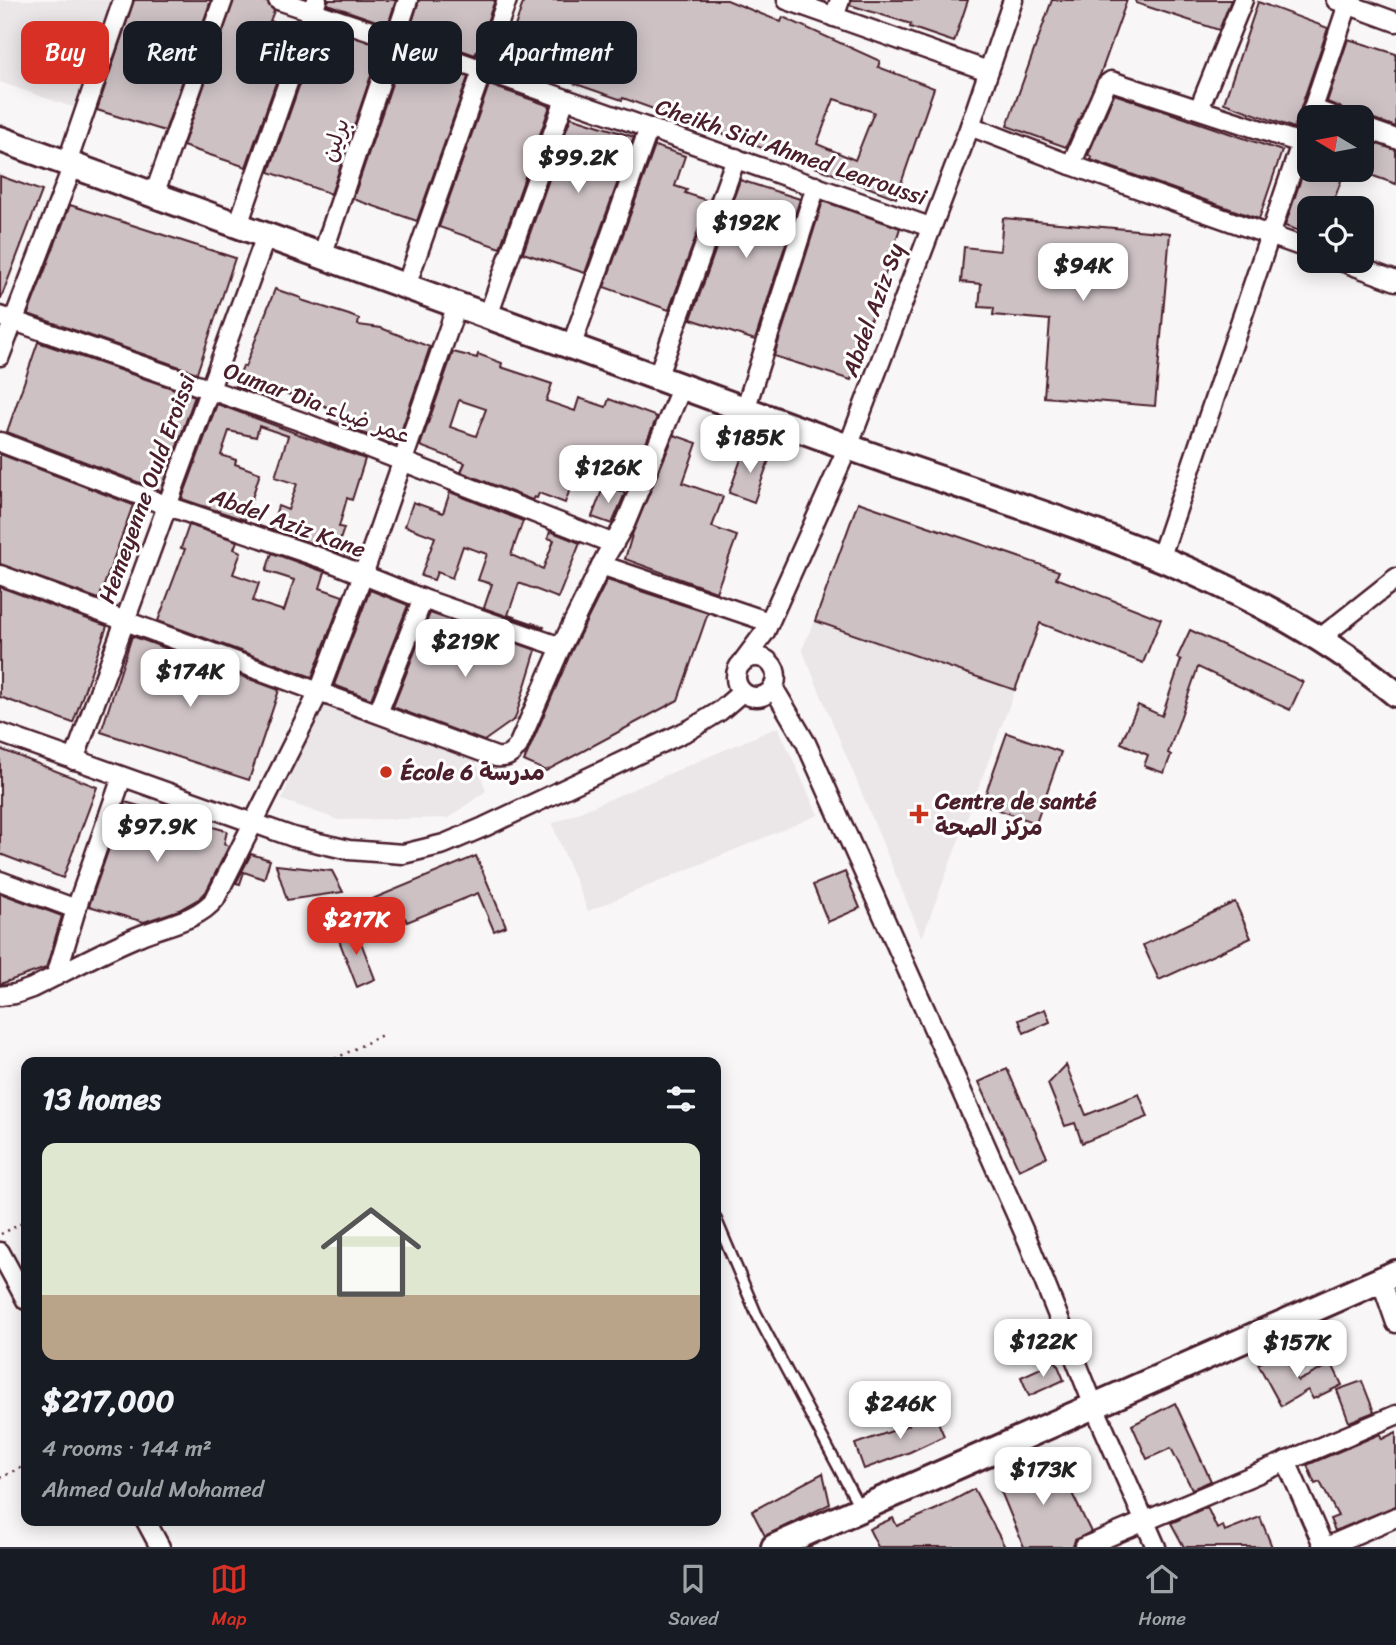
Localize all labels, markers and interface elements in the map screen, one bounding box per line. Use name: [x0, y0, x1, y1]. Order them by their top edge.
chip: Buy: [21, 21, 109, 84]
chip: Rent: [123, 21, 222, 84]
chip: Filters: [236, 21, 354, 84]
chip: New: [368, 21, 462, 84]
chip: Apartment: [476, 21, 637, 84]
street label: Cheikh Sid'Ahmed Learoussi: [650, 86, 933, 218]
north arrow: [1297, 105, 1374, 182]
map controls: [1297, 105, 1374, 273]
street label: برلين: [308, 112, 362, 168]
pin: $99.2K: [521, 136, 635, 195]
text: $99.2K: [539, 137, 617, 178]
button: locate: [1297, 196, 1374, 273]
pin: $192K: [697, 201, 795, 260]
text: $192K: [713, 202, 779, 243]
street label: Abdel Aziz Sy: [830, 237, 916, 384]
pin: $94K: [1042, 244, 1124, 303]
text: $94K: [1054, 245, 1112, 286]
street label: Oumar Dia عمر ضياء: [218, 350, 416, 456]
street label: Hemeyenne Ould Eroissi: [86, 368, 208, 609]
pin: $185K: [701, 416, 799, 475]
text: $185K: [716, 417, 784, 458]
pin: $126K: [559, 446, 657, 505]
text: $126K: [575, 447, 641, 488]
street label: Abdel Aziz Kane: [203, 475, 372, 570]
pin: $219K: [416, 620, 514, 679]
text: $219K: [432, 621, 498, 662]
pin: $174K: [141, 650, 239, 709]
text: $174K: [157, 651, 223, 692]
place label: École 6 مدرسة: [400, 752, 545, 793]
marker: École 6 مدرسة: [378, 764, 394, 780]
place label: Centre de santé مركز الصحة: [934, 781, 1097, 848]
pin: $97.9K: [100, 804, 214, 864]
marker: Centre de santé مركز الصحة: [909, 804, 929, 824]
text: $97.9K: [118, 806, 196, 847]
pin: $217K: [307, 898, 405, 957]
text: $217K: [323, 899, 389, 940]
text: 13 homes: [42, 1072, 161, 1126]
icon: filters: [662, 1080, 700, 1118]
icon: home: [308, 1189, 434, 1315]
pin: $122K: [994, 1320, 1092, 1379]
pin: $157K: [1248, 1320, 1346, 1380]
text: $122K: [1010, 1321, 1076, 1362]
text: $157K: [1264, 1322, 1330, 1363]
text: $217,000: [42, 1374, 174, 1428]
pin: $246K: [851, 1382, 949, 1441]
text: $246K: [865, 1383, 935, 1424]
text: 4 rooms · 144 m²: [42, 1428, 212, 1469]
pin: $173K: [994, 1448, 1092, 1507]
text: $173K: [1010, 1449, 1076, 1490]
text: Ahmed Ould Mohamed: [42, 1469, 264, 1510]
tab: Map: [210, 1560, 248, 1635]
tab: Saved: [668, 1560, 718, 1635]
tab: Home: [1138, 1560, 1186, 1635]

